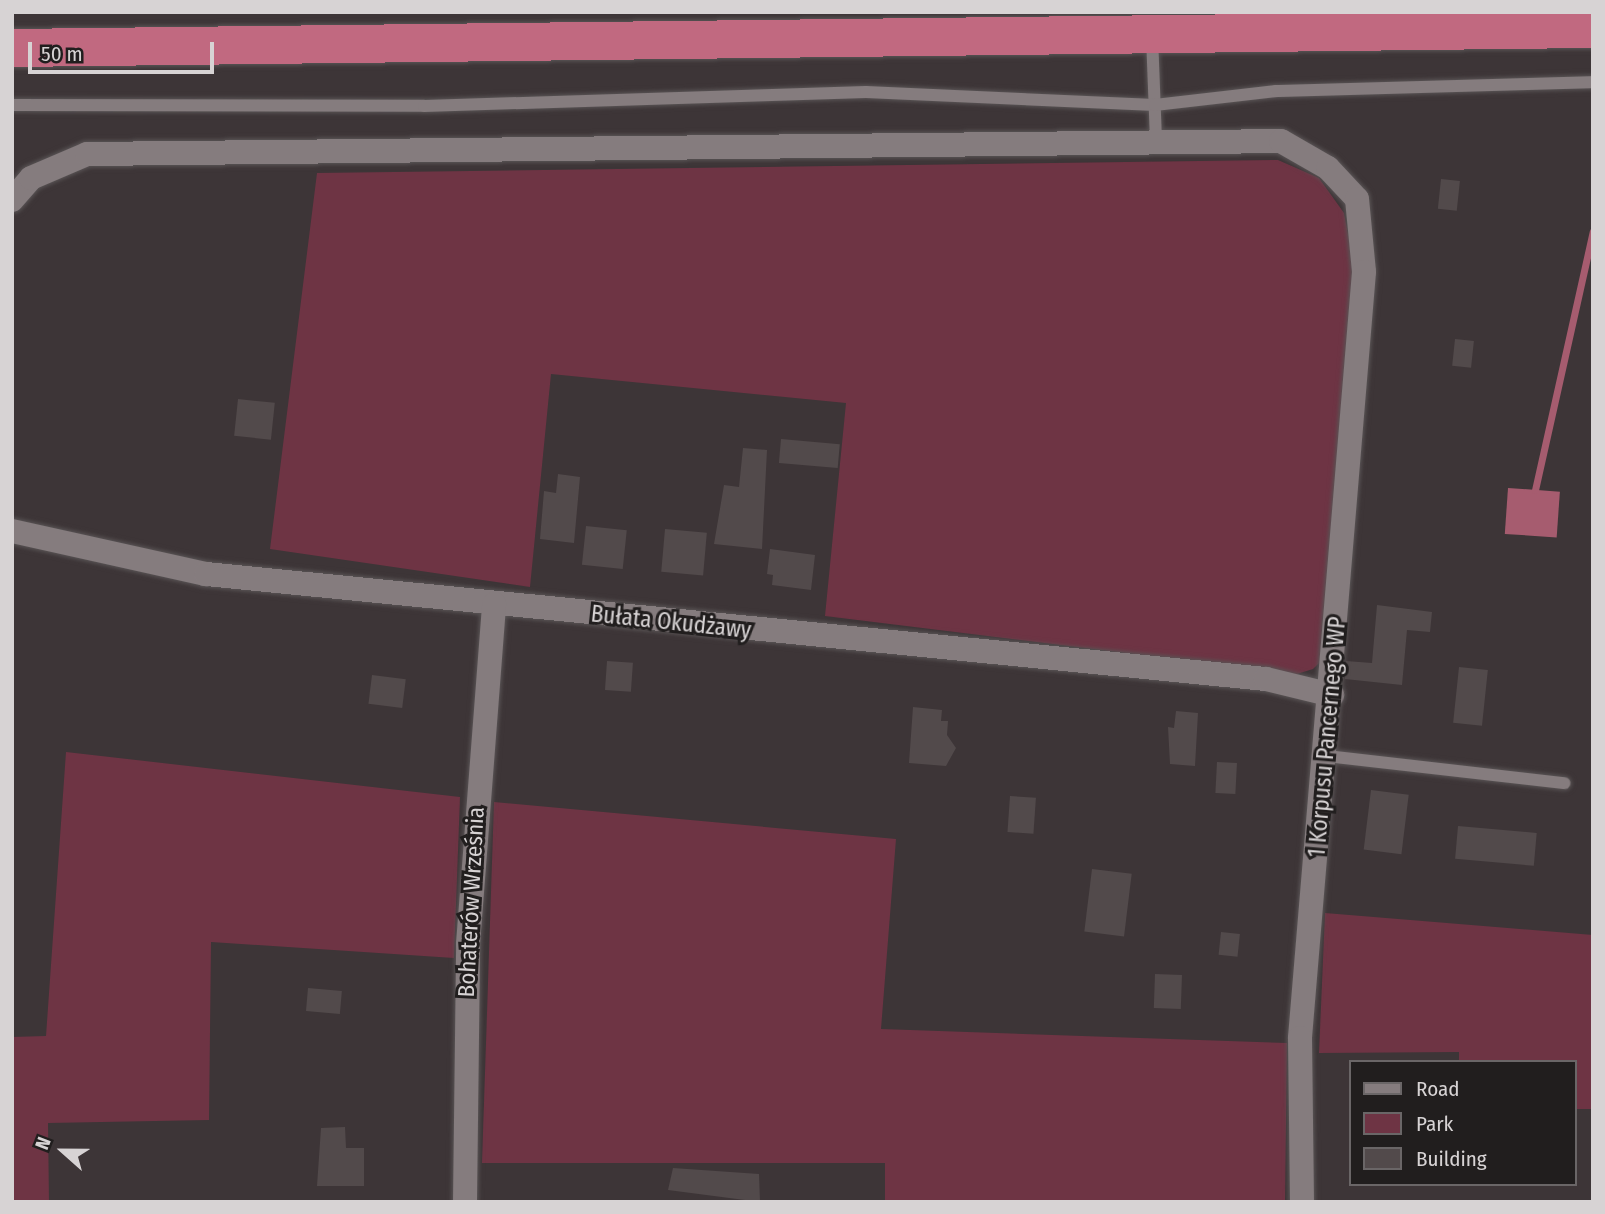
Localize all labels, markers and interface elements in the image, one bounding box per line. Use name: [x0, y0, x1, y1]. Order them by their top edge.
scale bar: [32, 28, 217, 72]
text: 50 m: [41, 41, 83, 67]
street label: Bułata Okudżawy: [589, 600, 753, 644]
street label: 1 Korpusu Pancernego WP: [1303, 615, 1351, 859]
street label: Bohaterów Września: [452, 806, 490, 998]
legend: [1350, 1060, 1577, 1186]
text: Road: [1416, 1076, 1460, 1102]
text: Park: [1416, 1111, 1453, 1137]
north arrow: [28, 1116, 98, 1186]
text: N: [30, 1134, 56, 1153]
text: Building: [1416, 1146, 1487, 1172]

